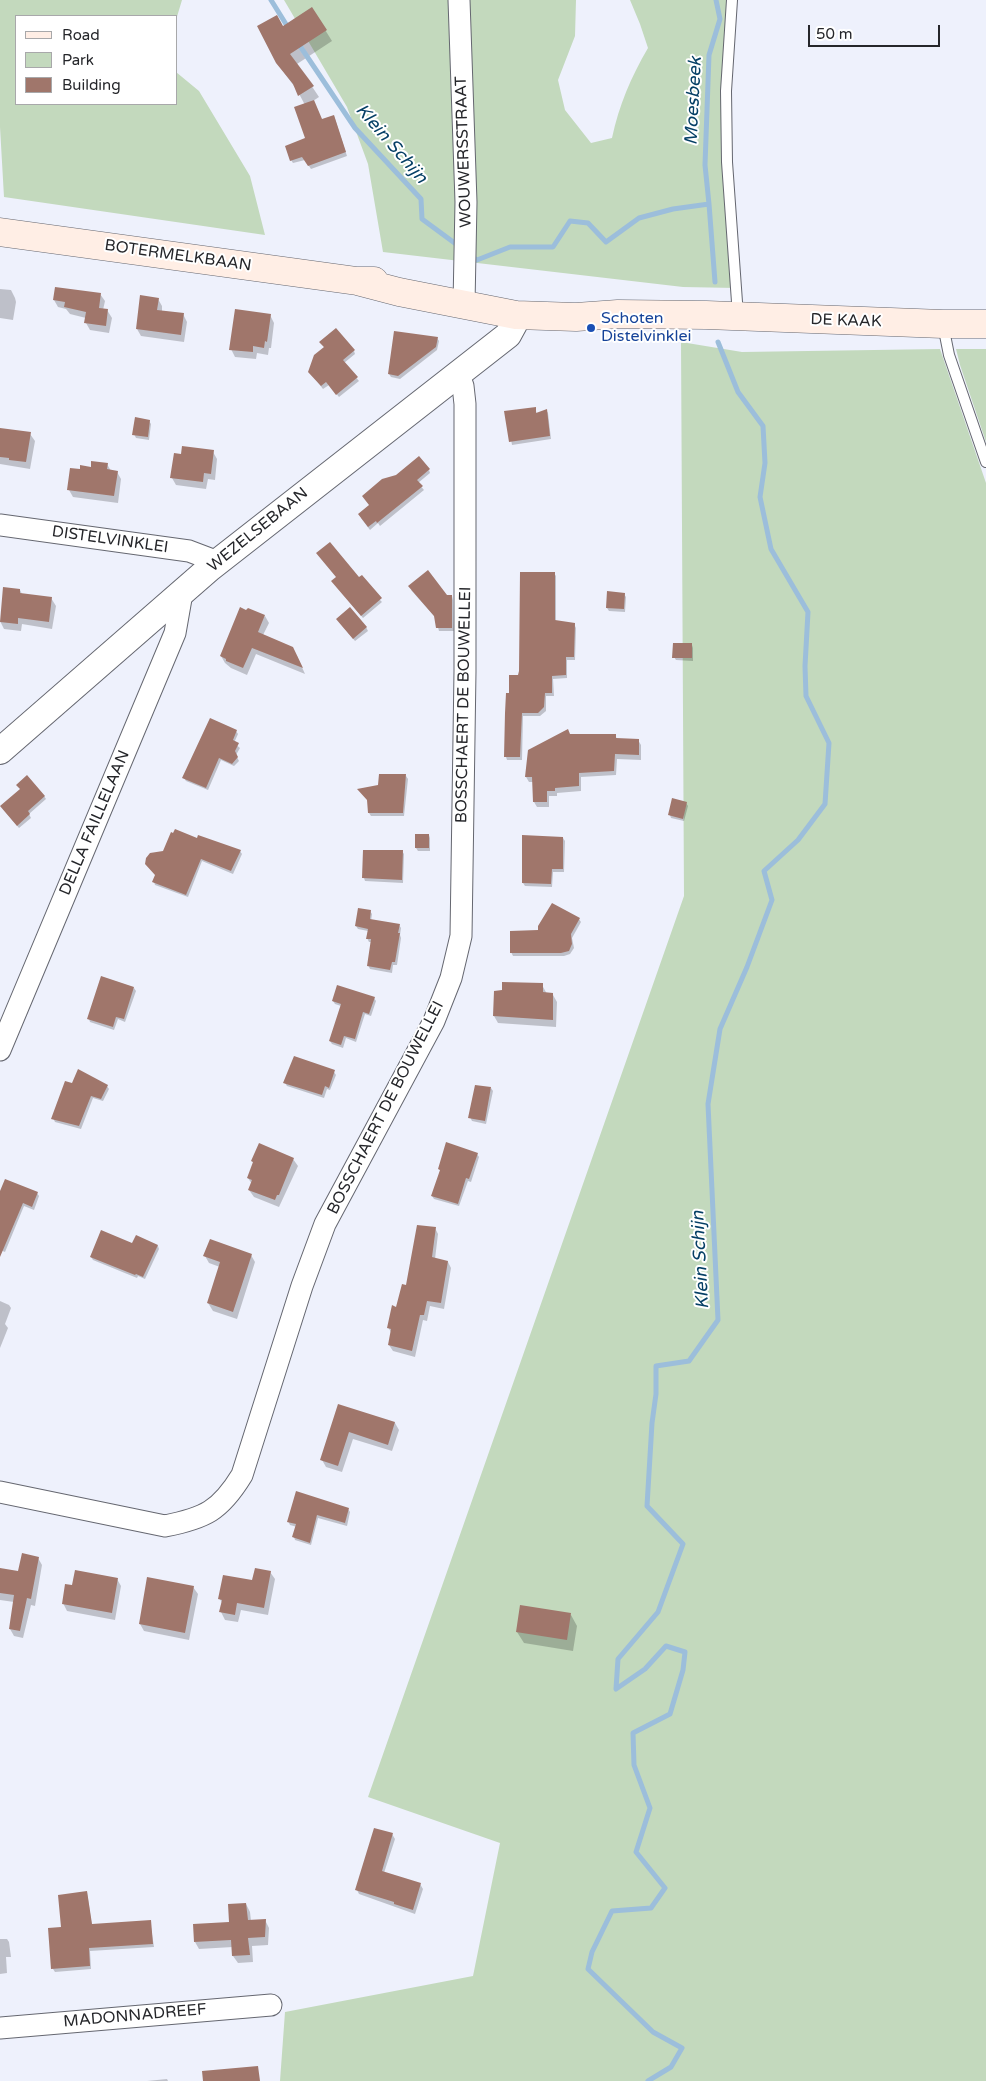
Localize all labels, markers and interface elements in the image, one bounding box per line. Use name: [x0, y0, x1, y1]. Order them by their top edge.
legend: [15, 15, 178, 105]
scale bar: [811, 15, 944, 47]
text: 50 m: [816, 25, 853, 43]
text: Road: [62, 26, 100, 44]
text: Park: [62, 51, 94, 69]
water label: Moesbeek: [681, 56, 707, 146]
text: Building: [62, 76, 121, 94]
street label: WOUWERSSTRAAT: [452, 76, 476, 228]
water label: Klein Schijn: [351, 100, 431, 188]
street label: BOTERMELKBAAN: [103, 236, 253, 276]
place label: Schoten Distelvinklei: [601, 309, 691, 347]
street label: DE KAAK: [810, 310, 882, 332]
marker: Schoten Distelvinklei: [585, 322, 597, 334]
street label: WEZELSEBAAN: [204, 484, 312, 576]
street label: DISTELVINKLEI: [51, 522, 169, 558]
street label: BOSSCHAERT DE BOUWELLEI: [452, 587, 476, 823]
street label: DELLA FAILLELAAN: [56, 748, 134, 898]
street label: BOSSCHAERT DE BOUWELLEI: [324, 998, 448, 1218]
water label: Klein Schijn: [688, 1210, 714, 1310]
street label: MADONNADREEF: [63, 2000, 207, 2032]

